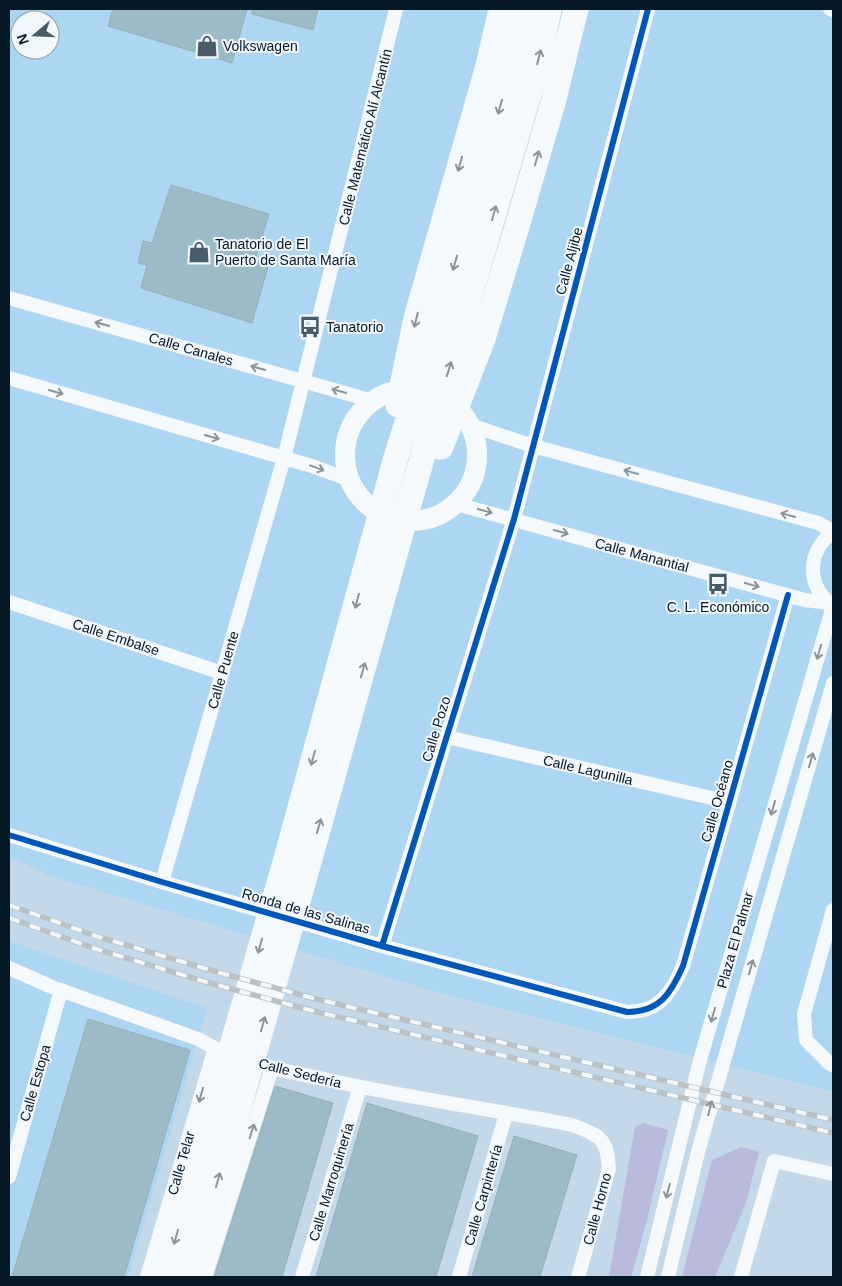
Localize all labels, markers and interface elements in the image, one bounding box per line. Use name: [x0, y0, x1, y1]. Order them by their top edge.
north arrow: [10, 10, 60, 60]
text: N: [13, 32, 32, 47]
shop icon: Volkswagen: [194, 33, 220, 59]
place label: Volkswagen: [223, 38, 298, 54]
street label: Calle Matemático Alí Alcantín: [335, 47, 395, 227]
one-way arrow: [535, 50, 544, 66]
one-way arrow: [495, 98, 505, 114]
one-way arrow: [533, 151, 542, 167]
one-way arrow: [455, 155, 465, 171]
one-way arrow: [490, 206, 500, 222]
street label: Calle Aljibe: [552, 225, 586, 297]
place label: Tanatorio de El Puerto de Santa María: [215, 236, 356, 268]
shop icon: Tanatorio de El Puerto de Santa María: [186, 239, 212, 265]
one-way arrow: [450, 255, 460, 271]
one-way arrow: [411, 312, 420, 328]
bus stop icon: Tanatorio: [297, 314, 323, 340]
one-way arrow: [94, 318, 110, 328]
place label: Tanatorio: [326, 319, 384, 335]
street label: Calle Canales: [147, 329, 235, 369]
one-way arrow: [250, 362, 266, 372]
one-way arrow: [444, 362, 454, 378]
one-way arrow: [331, 385, 347, 395]
one-way arrow: [47, 388, 63, 397]
one-way arrow: [203, 433, 219, 443]
one-way arrow: [309, 464, 325, 473]
one-way arrow: [623, 467, 639, 477]
one-way arrow: [477, 507, 493, 517]
one-way arrow: [780, 509, 796, 519]
one-way arrow: [553, 528, 569, 538]
street label: Calle Manantial: [593, 535, 691, 575]
bus stop icon: C. L. Económico: [705, 571, 731, 597]
one-way arrow: [743, 581, 759, 590]
one-way arrow: [351, 593, 361, 609]
place label: C. L. Económico: [667, 599, 770, 615]
street label: Calle Embalse: [71, 615, 162, 659]
street label: Calle Puente: [204, 629, 242, 711]
one-way arrow: [813, 644, 823, 660]
one-way arrow: [359, 662, 368, 678]
street label: Calle Pozo: [418, 694, 454, 764]
one-way arrow: [308, 750, 318, 766]
street label: Calle Lagunilla: [541, 752, 635, 788]
one-way arrow: [806, 753, 816, 769]
street label: Calle Océano: [698, 758, 736, 844]
one-way arrow: [768, 800, 778, 816]
one-way arrow: [315, 819, 325, 835]
street label: Ronda de las Salinas: [240, 885, 372, 937]
street label: Plaza El Palmar: [714, 890, 757, 990]
one-way arrow: [255, 938, 265, 954]
one-way arrow: [746, 959, 756, 975]
one-way arrow: [707, 1006, 717, 1022]
one-way arrow: [258, 1016, 268, 1032]
street label: Calle Estopa: [16, 1042, 54, 1123]
street label: Calle Sedería: [257, 1055, 343, 1091]
one-way arrow: [195, 1087, 205, 1103]
one-way arrow: [706, 1100, 716, 1116]
street label: Calle Marroquinería: [305, 1121, 357, 1243]
one-way arrow: [247, 1123, 257, 1139]
street label: Calle Telar: [164, 1129, 198, 1197]
street label: Calle Carpintería: [461, 1142, 505, 1248]
street label: Calle Horno: [580, 1171, 614, 1247]
one-way arrow: [213, 1172, 223, 1188]
one-way arrow: [663, 1182, 672, 1198]
one-way arrow: [171, 1228, 181, 1244]

